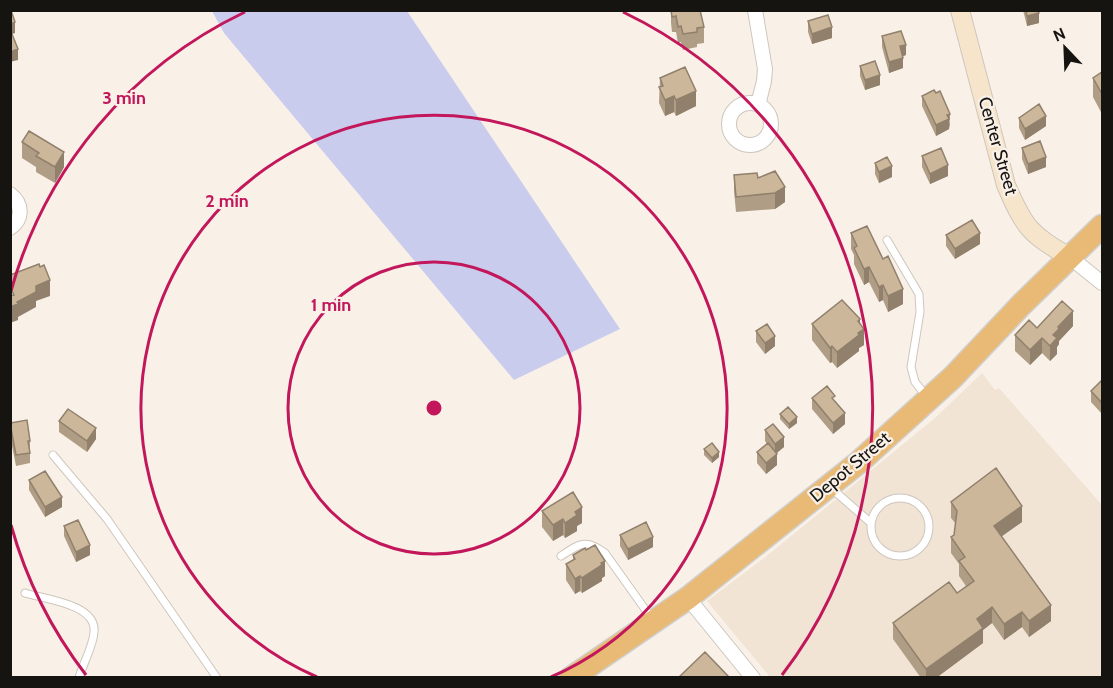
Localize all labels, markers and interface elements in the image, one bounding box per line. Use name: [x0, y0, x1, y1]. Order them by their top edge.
north arrow: [1035, 18, 1095, 78]
text: N: [1050, 24, 1068, 46]
text: 3 min: [102, 87, 146, 109]
street label: Center Street: [973, 94, 1023, 198]
text: 2 min: [205, 190, 249, 212]
text: 1 min: [311, 294, 351, 316]
centre of rings: [424, 398, 444, 418]
street label: Depot Street: [805, 427, 895, 507]

